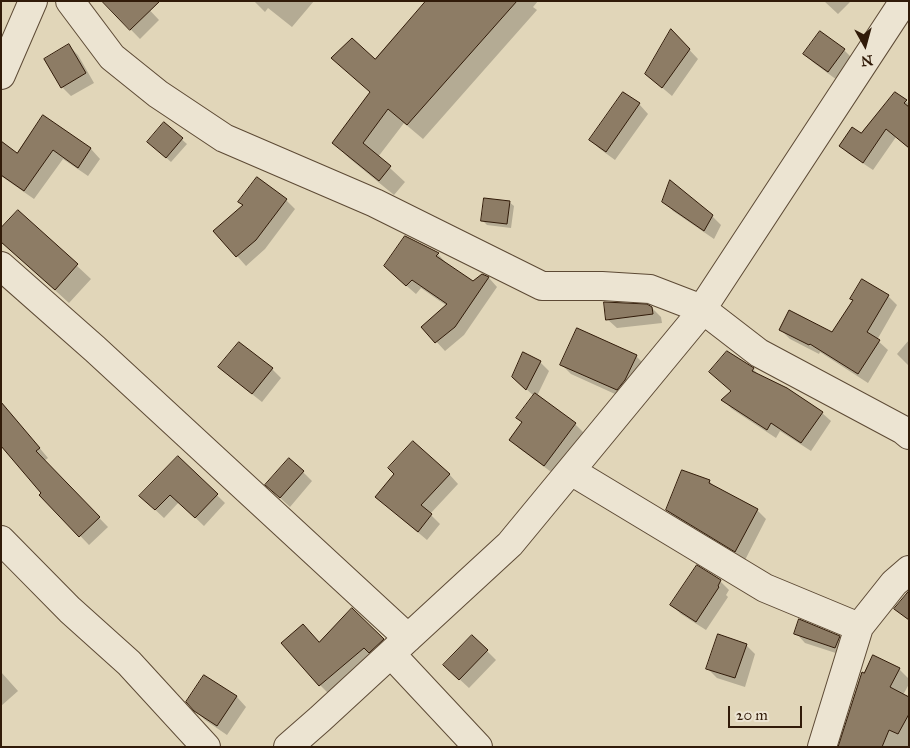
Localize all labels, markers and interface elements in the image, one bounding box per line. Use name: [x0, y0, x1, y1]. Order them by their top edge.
north arrow: [840, 20, 890, 70]
text: N: [860, 51, 874, 70]
scale bar: [730, 696, 804, 728]
text: 20 m: [736, 706, 768, 724]

